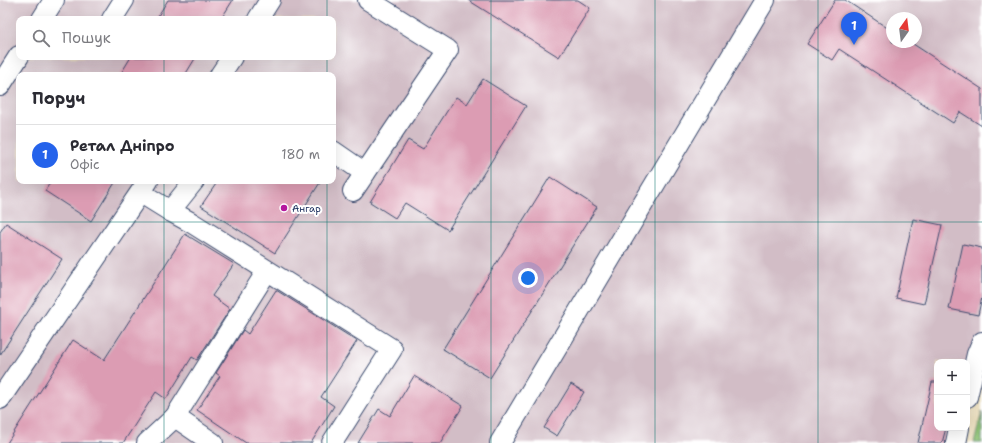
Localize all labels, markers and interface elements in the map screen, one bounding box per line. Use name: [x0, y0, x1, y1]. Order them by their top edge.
pin: 1: [841, 12, 867, 45]
north arrow: [886, 12, 922, 48]
search box: [16, 16, 336, 60]
icon: search: [30, 27, 52, 49]
text: Пошук: [62, 28, 111, 48]
text: Поруч: [32, 87, 85, 109]
text: Ретал Дніпро: [70, 136, 175, 156]
text: 1: [42, 146, 48, 163]
text: 180 m: [281, 146, 320, 163]
text: Офіс: [70, 156, 100, 173]
place label: Ангар: [292, 202, 321, 215]
marker: Ангар: [279, 203, 289, 213]
your location: [518, 268, 538, 288]
map controls: [934, 359, 970, 431]
button: +: [934, 359, 970, 395]
button: −: [934, 395, 970, 431]

